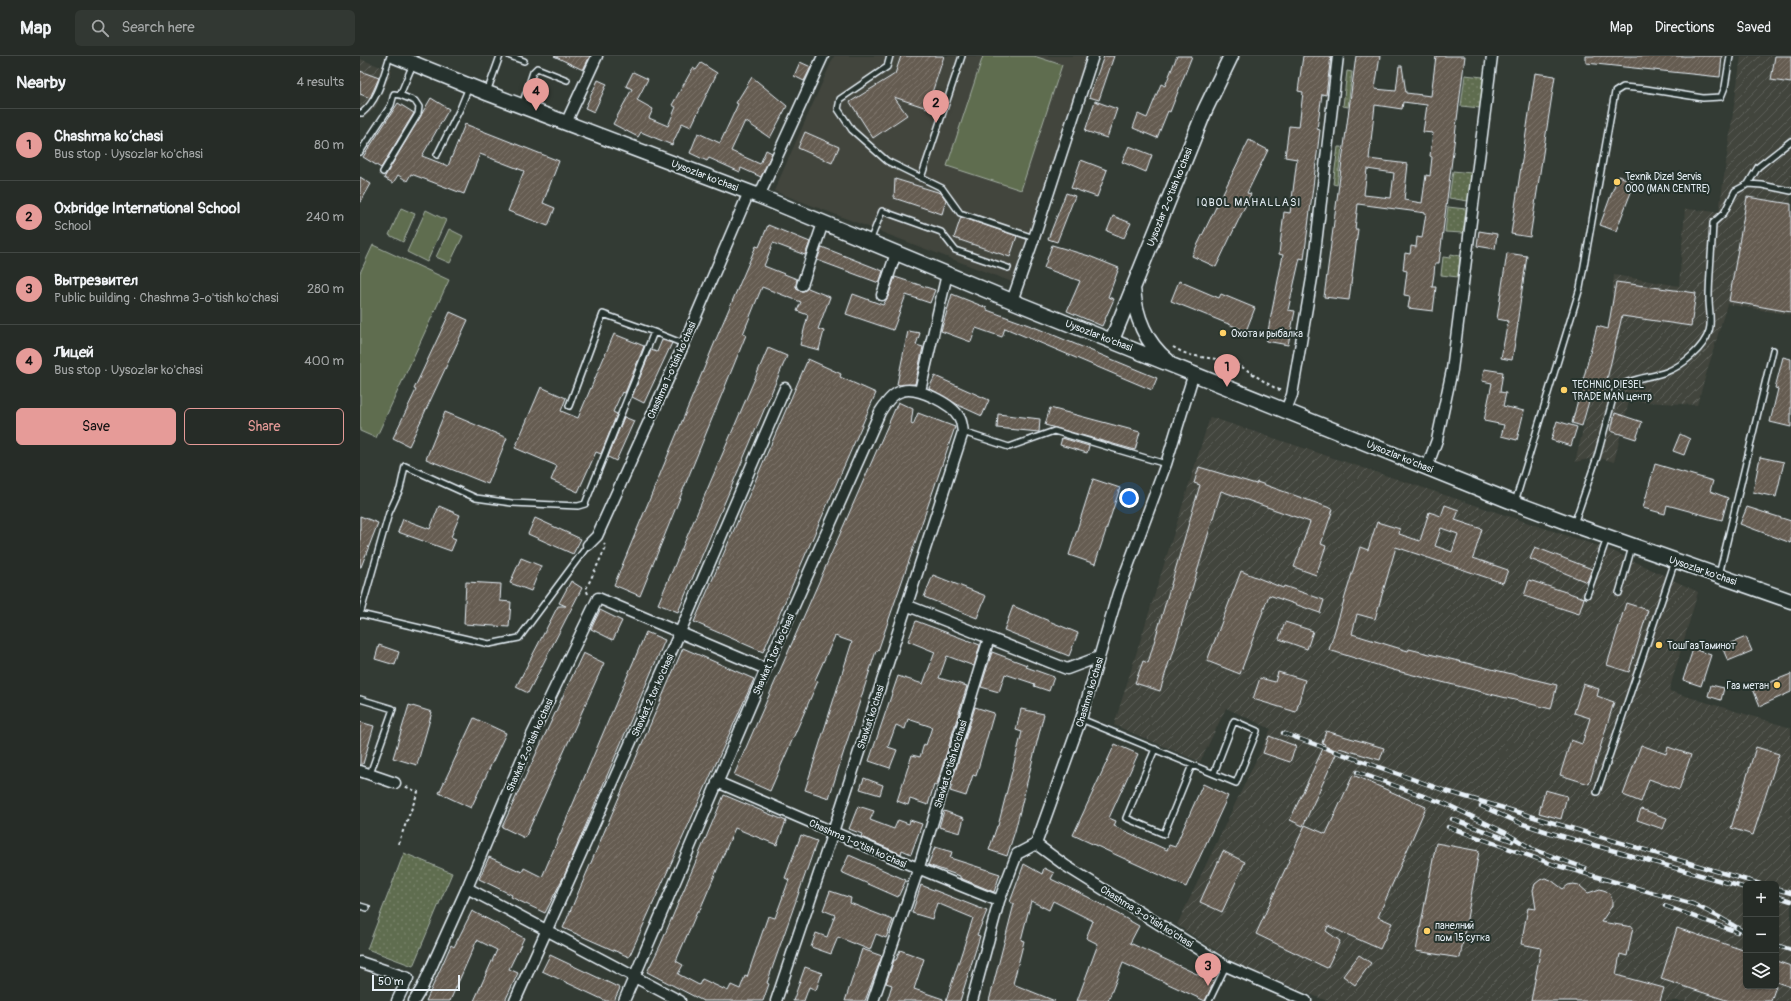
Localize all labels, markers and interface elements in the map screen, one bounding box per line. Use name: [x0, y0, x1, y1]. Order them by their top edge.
search box: [75, 10, 355, 46]
text: Map: [20, 16, 51, 40]
icon: search: [89, 17, 111, 39]
text: Search here: [121, 18, 195, 37]
text: Map: [1610, 19, 1633, 36]
text: Directions: [1655, 19, 1714, 36]
text: Saved: [1736, 19, 1771, 36]
text: Nearby: [16, 72, 65, 93]
text: 4 results: [297, 74, 344, 90]
pin: 4: [523, 78, 549, 111]
pin: 2: [923, 90, 949, 123]
text: Chashma ko‘chasi: [54, 127, 163, 146]
text: 1: [26, 137, 32, 153]
text: 80 m: [314, 137, 344, 153]
text: Bus stop · Uysozlar ko'chasi: [54, 146, 203, 162]
street label: Uysozlar 2-o'tish ko'chasi: [1145, 146, 1195, 248]
street label: Uysozlar ko'chasi: [669, 158, 740, 194]
place label: Texnik Dizel Servis OOO (MAN CENTRE): [1625, 171, 1710, 195]
marker: Texnik Dizel Servis OOO (MAN CENTRE): [1612, 177, 1622, 187]
district label: IQBOL MAHALLASI: [1197, 196, 1301, 209]
text: Oxbridge International School: [54, 199, 240, 218]
text: 2: [25, 209, 33, 225]
text: 240 m: [306, 209, 344, 225]
text: School: [54, 218, 91, 234]
text: Вытрезвител: [54, 271, 138, 290]
text: 3: [25, 281, 33, 297]
text: 280 m: [307, 281, 344, 297]
text: Public building · Chashma 3-o'tish ko'chasi: [54, 290, 279, 306]
street label: Uysozlar ko'chasi: [1063, 318, 1134, 354]
street label: Chashma 1-o'tish ko'chasi: [645, 320, 699, 421]
marker: Охота и рыбалка: [1218, 328, 1228, 338]
place label: Охота и рыбалка: [1231, 328, 1303, 340]
text: Лицей: [54, 343, 94, 362]
text: 4: [25, 353, 33, 369]
text: 400 m: [304, 353, 344, 369]
pin: 1: [1214, 354, 1240, 387]
text: Bus stop · Uysozlar ko'chasi: [54, 362, 203, 378]
place label: TECHNIC DIESEL TRADE MAN центр: [1572, 379, 1652, 403]
marker: TECHNIC DIESEL TRADE MAN центр: [1559, 385, 1569, 395]
button: Save: [16, 408, 176, 445]
button: Share: [184, 408, 344, 445]
street label: Uysozlar ko'chasi: [1365, 438, 1435, 476]
your location: [1119, 488, 1139, 508]
street label: Uysozlar ko'chasi: [1667, 554, 1738, 588]
street label: Shavkat 1 tor ko'chasi: [751, 612, 797, 697]
marker: ТошГазТаминот: [1654, 640, 1664, 650]
place label: ТошГазТаминот: [1667, 640, 1736, 652]
street label: Shavkat 2 tor ko'chasi: [629, 652, 677, 739]
street label: Chashma ko'chasi: [1074, 656, 1106, 729]
place label: Газ метан: [1726, 680, 1769, 692]
marker: Газ метан: [1772, 680, 1782, 690]
street label: Shavkat ko'chasi: [855, 684, 887, 751]
street label: Shavkat 2-o'tish ko'chasi: [504, 697, 556, 794]
street label: Shavkat o'tish ko'chasi: [932, 719, 970, 810]
street label: Chashma 1-o'tish ko'chasi: [807, 817, 908, 871]
map controls: [1743, 881, 1779, 989]
button: +: [1743, 881, 1779, 917]
street label: Chashma 3-o'tish ko'chasi: [1098, 883, 1195, 950]
button: −: [1743, 917, 1779, 953]
place label: панелний пом 15 сутка: [1435, 920, 1490, 944]
marker: панелний пом 15 сутка: [1422, 926, 1432, 936]
pin: 3: [1195, 953, 1221, 986]
button: layers: [1743, 953, 1779, 989]
scale bar: [372, 973, 460, 992]
text: 50 m: [378, 975, 404, 988]

